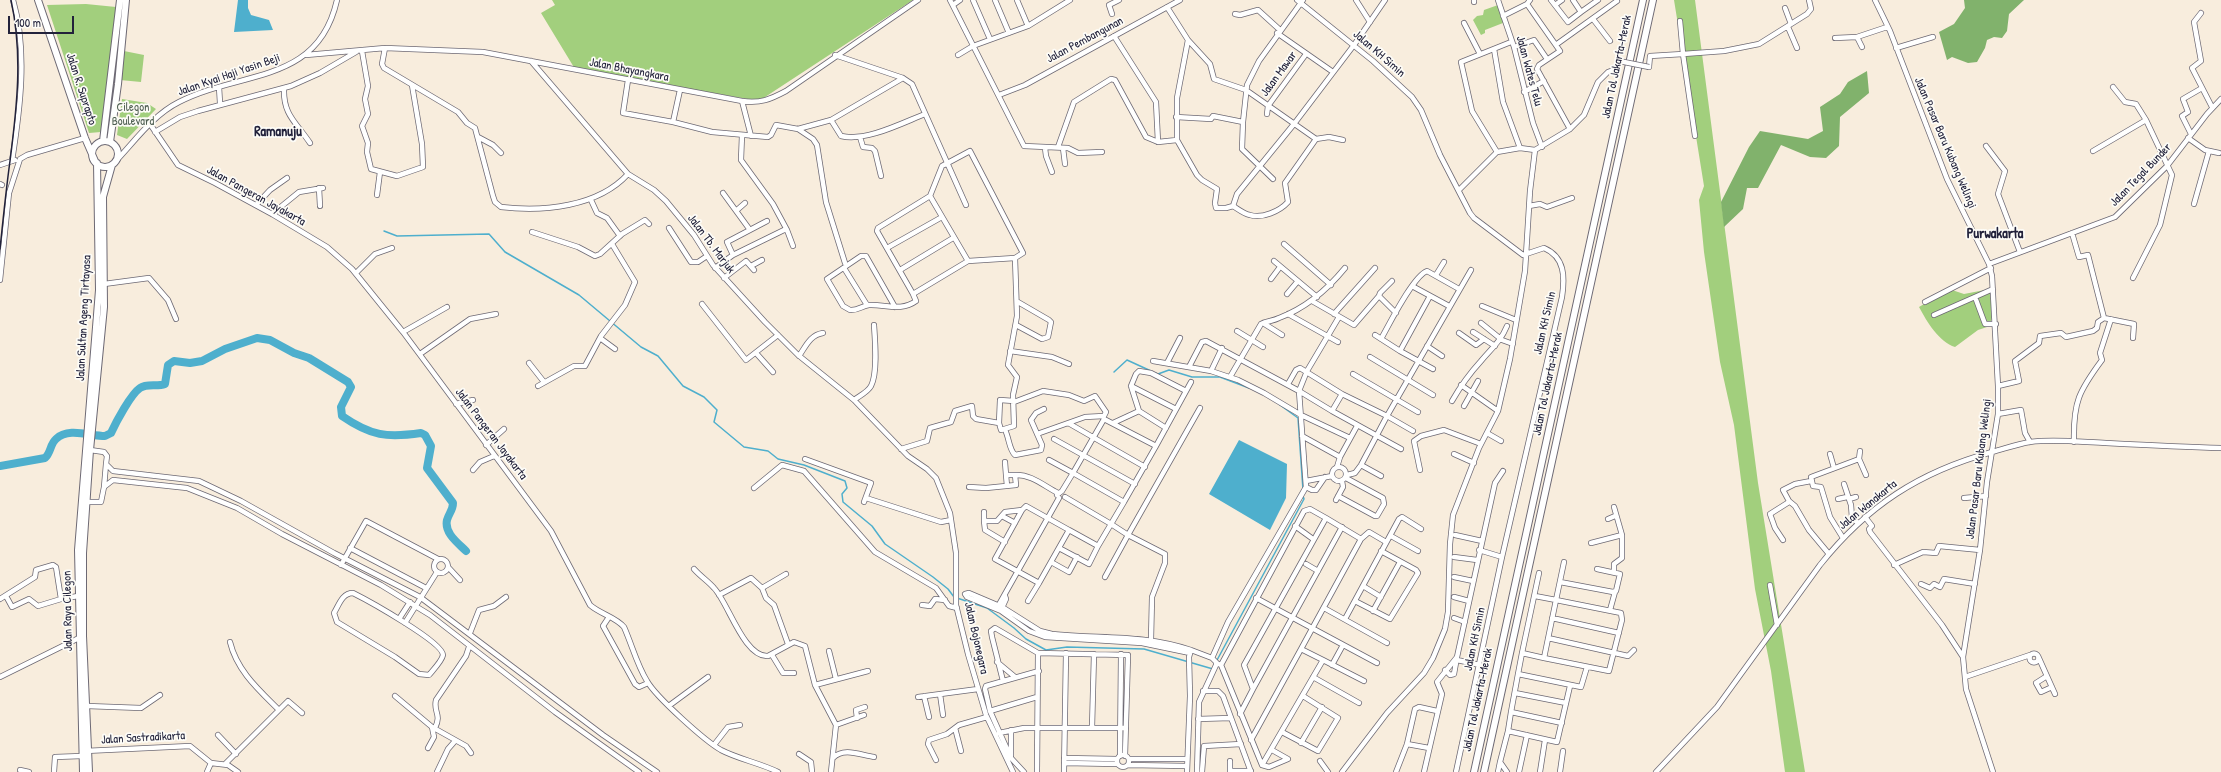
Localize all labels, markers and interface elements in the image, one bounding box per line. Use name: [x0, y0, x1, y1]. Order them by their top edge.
scale bar: [10, 8, 76, 34]
text: 100 m: [15, 14, 41, 31]
street label: Jalan Pembangunan: [1044, 14, 1126, 66]
street label: Jalan Tol Jakarta–Merak: [1599, 14, 1635, 120]
street label: Jalan KH Simin: [1350, 27, 1408, 81]
street label: Jalan Wates Telu: [1513, 34, 1545, 108]
street label: Jalan Mawar: [1258, 49, 1300, 99]
street label: Jalan R. Suprapto: [63, 51, 99, 127]
street label: Jalan Kyai Haji Yasin Beji: [176, 51, 282, 99]
street label: Jalan Bhayangkara: [588, 55, 670, 85]
street label: Jalan Pasar Baru Kubang Welingi: [1911, 75, 1979, 211]
park label: Cilegon Boulevard: [112, 101, 154, 129]
district label: Ramanuju: [254, 124, 302, 140]
street label: Jalan Tegal Bunder: [2107, 141, 2175, 209]
street label: Jalan Pangeran Jayakarta: [204, 163, 308, 229]
street label: Jalan Tb. Marjuk: [684, 212, 738, 276]
district label: Purwakarta: [1967, 226, 2023, 242]
street label: Jalan Sultan Ageng Tirtayasa: [74, 255, 94, 381]
street label: Jalan KH Simin: [1531, 290, 1559, 356]
street label: Jalan Tol Jakarta–Merak: [1530, 331, 1566, 437]
street label: Jalan Pangeran Jayakarta: [452, 385, 530, 483]
street label: Jalan Pasar Baru Kubang Welingi: [1963, 398, 1995, 540]
street label: Jalan Wanakarta: [1836, 477, 1900, 533]
street label: Jalan Raya Cilegon: [60, 571, 76, 651]
street label: Jalan Bojonegara: [961, 601, 991, 675]
street label: Jalan KH Simin: [1461, 606, 1489, 672]
street label: Jalan Tol Jakarta–Merak: [1460, 647, 1496, 753]
street label: Jalan Sastradikarta: [101, 729, 185, 747]

